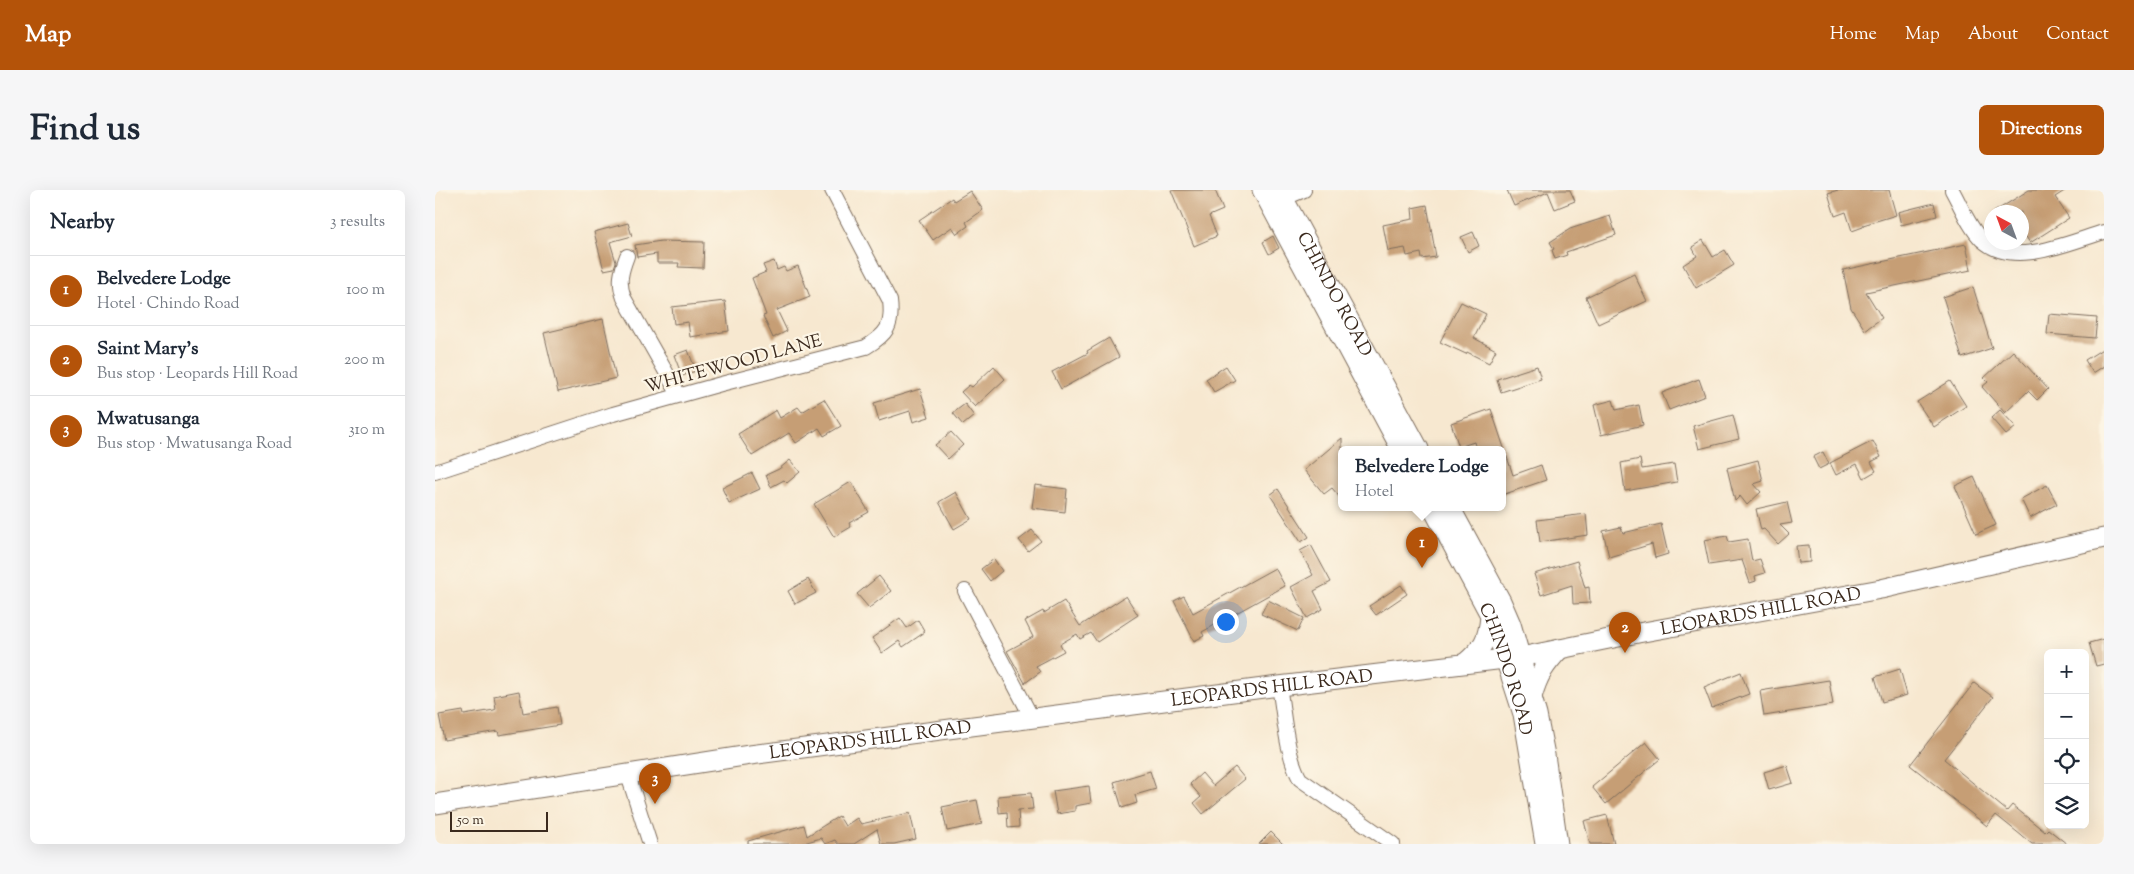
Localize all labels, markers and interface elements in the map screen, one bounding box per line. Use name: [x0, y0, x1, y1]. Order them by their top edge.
text: Map: [25, 18, 71, 52]
text: Home: [1830, 22, 1877, 48]
text: Map: [1905, 22, 1940, 48]
text: About: [1968, 22, 2018, 48]
text: Contact: [2046, 22, 2109, 48]
text: Find us: [30, 105, 140, 156]
button: Directions: [1979, 105, 2104, 155]
north arrow: [1984, 205, 2029, 250]
text: Nearby: [50, 208, 115, 238]
text: 3 results: [330, 211, 385, 234]
street label: CHINDO ROAD: [1289, 228, 1378, 362]
text: Belvedere Lodge: [97, 266, 231, 293]
text: 1: [63, 279, 69, 302]
text: 100 m: [346, 279, 385, 302]
text: Hotel · Chindo Road: [97, 293, 240, 316]
street label: WHITEWOOD LANE: [642, 329, 825, 401]
text: Saint Mary's: [97, 336, 199, 363]
text: 2: [62, 349, 70, 372]
text: 200 m: [344, 349, 385, 372]
text: Bus stop · Leopards Hill Road: [97, 363, 298, 386]
text: Mwatusanga: [97, 406, 200, 433]
text: 3: [63, 419, 69, 442]
text: 310 m: [348, 419, 385, 442]
text: Bus stop · Mwatusanga Road: [97, 433, 292, 456]
popup: [1338, 446, 1506, 511]
text: Belvedere Lodge: [1355, 454, 1489, 481]
text: Hotel: [1355, 481, 1394, 504]
pin: 1: [1406, 527, 1438, 568]
street label: LEOPARDS HILL ROAD: [1658, 582, 1863, 644]
street label: CHINDO ROAD: [1471, 599, 1537, 737]
your location: [1213, 609, 1239, 635]
pin: 2: [1609, 612, 1641, 653]
map controls: [2044, 649, 2089, 829]
button: +: [2044, 649, 2089, 694]
street label: LEOPARDS HILL ROAD: [1169, 664, 1375, 715]
button: −: [2044, 694, 2089, 739]
street label: LEOPARDS HILL ROAD: [768, 715, 973, 767]
button: locate: [2044, 739, 2089, 784]
pin: 3: [639, 763, 671, 804]
button: layers: [2044, 784, 2089, 829]
scale bar: [450, 809, 547, 832]
text: 50 m: [457, 811, 484, 831]

